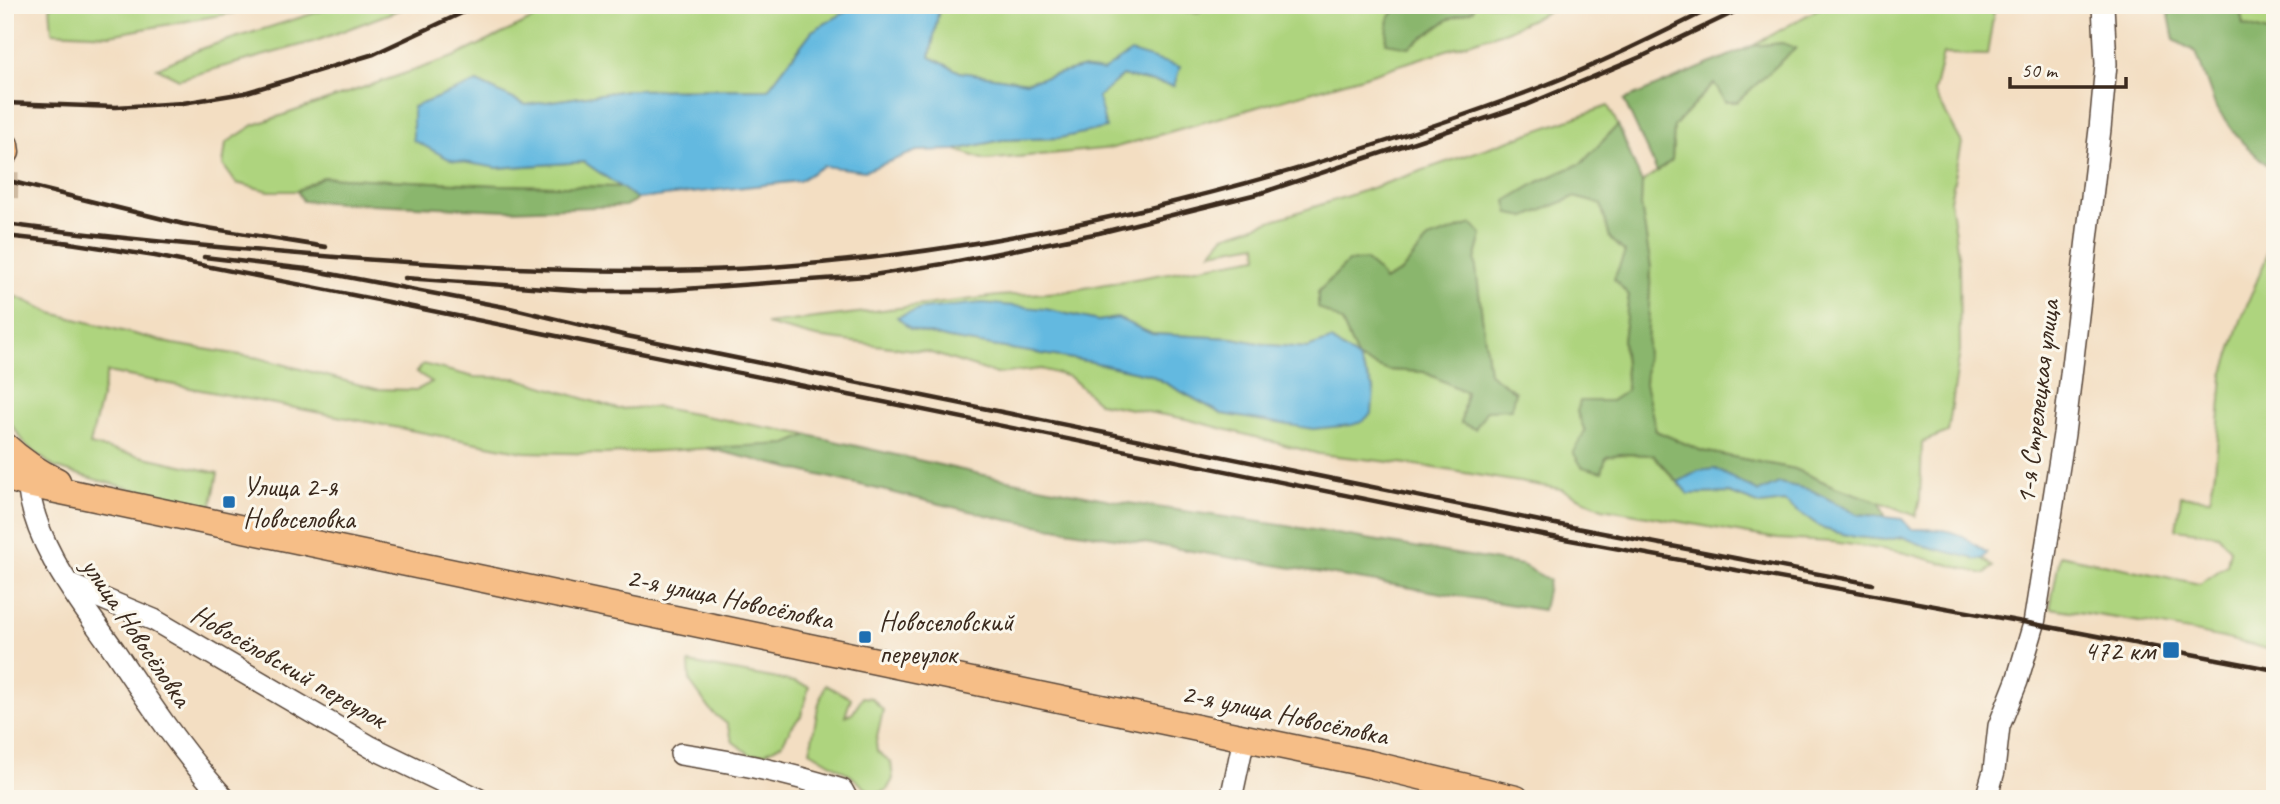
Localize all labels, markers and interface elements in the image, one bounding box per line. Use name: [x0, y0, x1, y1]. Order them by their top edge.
scale bar: [2010, 46, 2126, 90]
text: 50 m: [2021, 57, 2059, 83]
street label: 1-я Стрелецкая улица: [2007, 296, 2067, 506]
place label: Улица 2-я Новоселовка: [243, 469, 357, 536]
marker: Улица 2-я Новоселовка: [221, 494, 237, 510]
street label: улица Новосёловка: [73, 549, 201, 715]
street label: 2-я улица Новосёловка: [624, 559, 838, 637]
street label: Новосёловский переулок: [185, 596, 395, 737]
place label: Новоселовский переулок: [879, 604, 1015, 671]
marker: Новоселовский переулок: [857, 629, 873, 645]
place label: 472 км: [2084, 633, 2158, 668]
marker: 472 км: [2161, 640, 2181, 660]
street label: 2-я улица Новосёловка: [1179, 675, 1393, 753]

